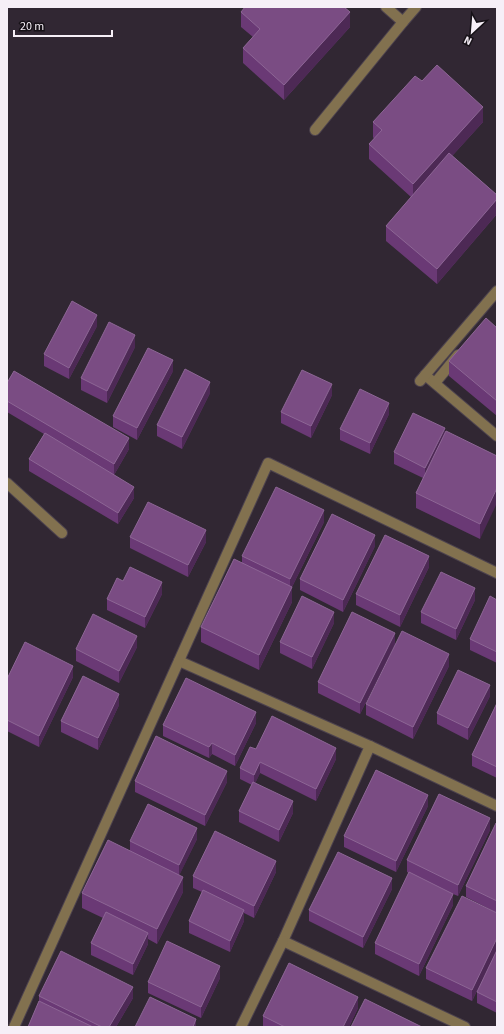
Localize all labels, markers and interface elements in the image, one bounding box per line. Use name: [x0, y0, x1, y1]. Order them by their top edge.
scale bar: [14, 12, 112, 38]
north arrow: [452, 12, 492, 52]
text: 20 m: [20, 18, 44, 35]
text: N: [461, 32, 474, 49]

